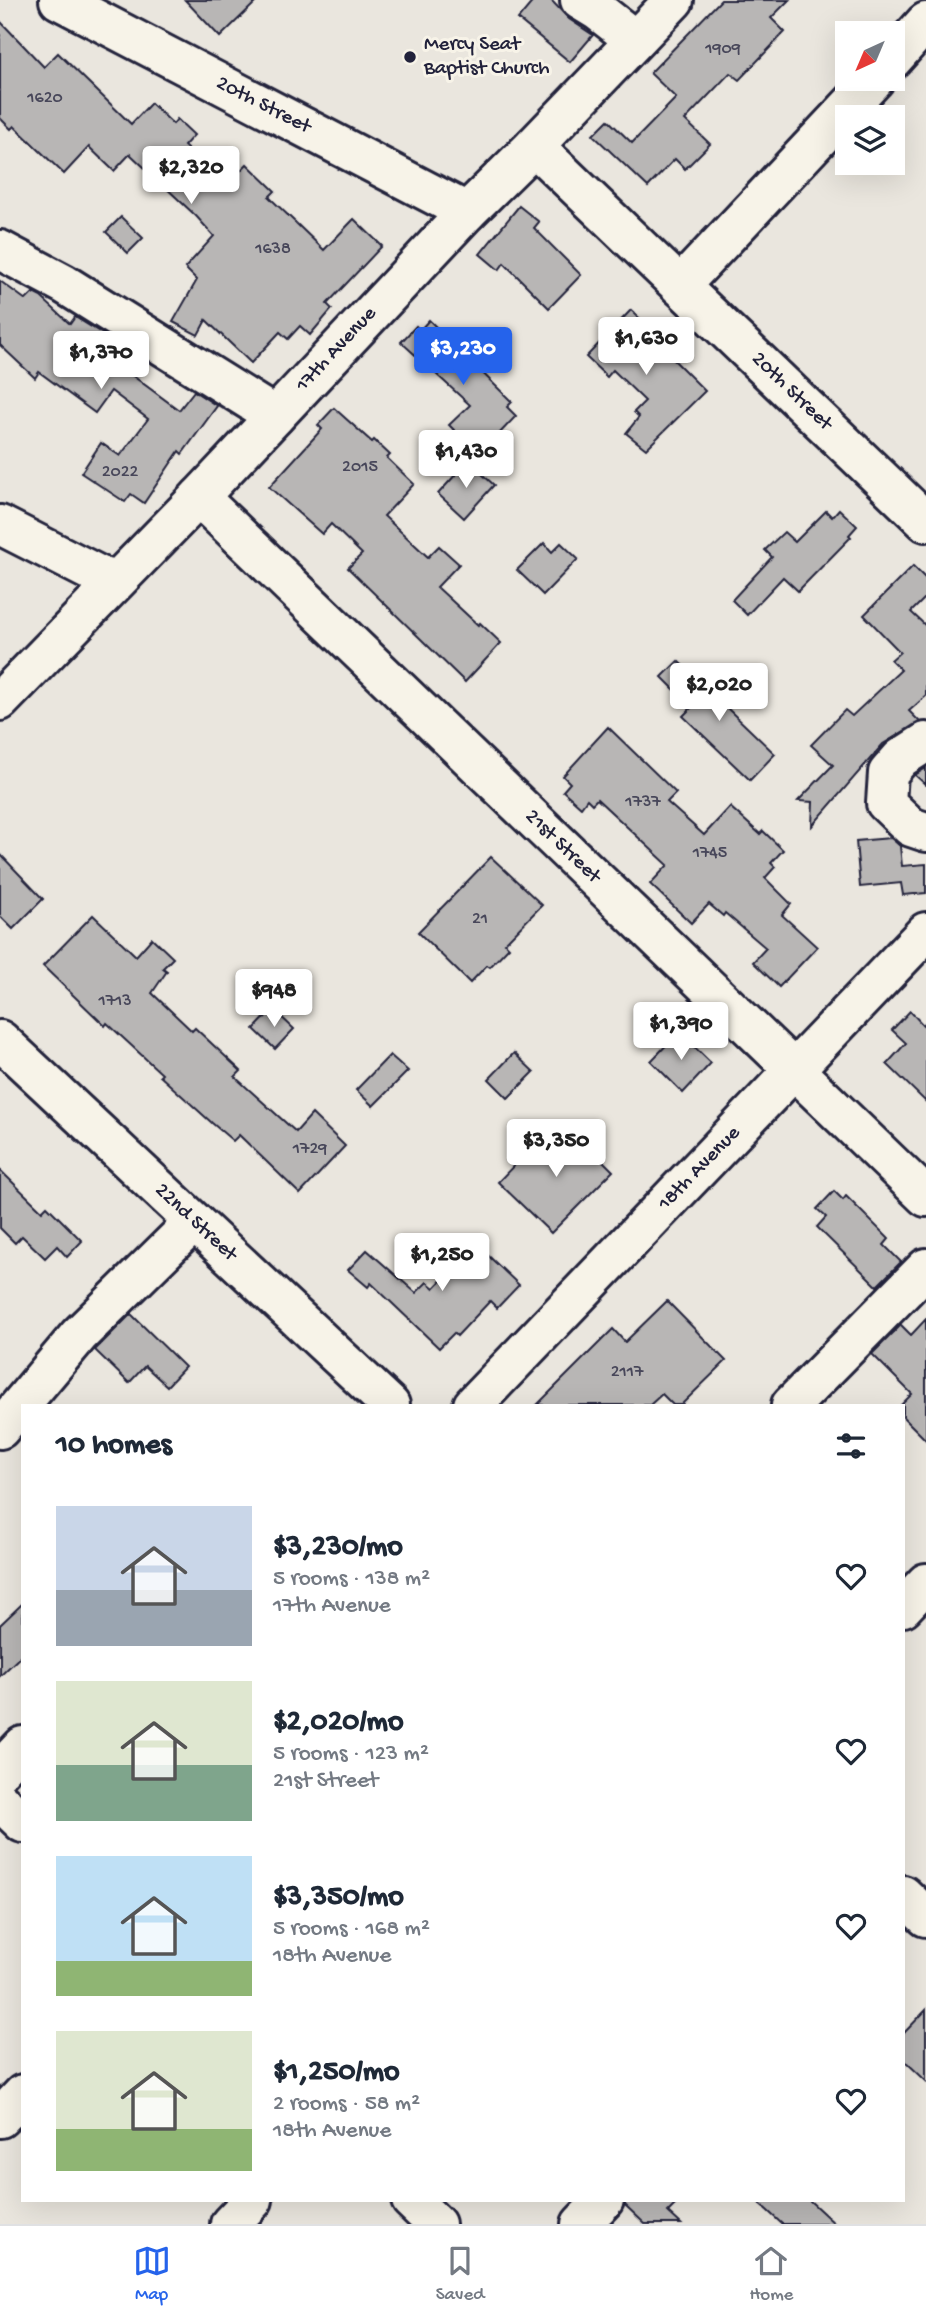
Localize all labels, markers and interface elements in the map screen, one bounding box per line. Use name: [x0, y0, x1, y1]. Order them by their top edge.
north arrow: [835, 21, 905, 91]
map controls: [835, 21, 905, 175]
place label: Mercy Seat Baptist Church: [423, 33, 550, 82]
house number: 1909: [704, 39, 741, 60]
marker: Mercy Seat Baptist Church: [402, 49, 418, 65]
street label: 20th Street: [211, 71, 317, 142]
house number: 1620: [26, 88, 63, 109]
button: layers: [835, 105, 905, 175]
pin: $2,320: [134, 146, 248, 206]
text: $2,320: [158, 155, 224, 182]
house number: 1638: [254, 239, 291, 260]
street label: 17th Avenue: [291, 301, 384, 399]
pin: $1,630: [589, 318, 703, 377]
text: $1,630: [614, 326, 678, 353]
pin: $3,230: [406, 328, 520, 387]
pin: $1,370: [44, 332, 158, 391]
text: $3,230: [430, 336, 496, 363]
text: $1,370: [69, 340, 133, 367]
street label: 20th Street: [745, 347, 838, 438]
pin: $1,430: [409, 430, 523, 490]
text: $1,430: [435, 439, 497, 466]
house number: 2015: [342, 457, 378, 478]
house number: 2022: [102, 462, 139, 483]
pin: $2,020: [662, 664, 776, 723]
text: $2,020: [686, 672, 752, 699]
house number: 1737: [624, 792, 661, 813]
street label: 21st Street: [519, 805, 607, 891]
house number: 1745: [692, 843, 727, 864]
house number: 21: [472, 909, 488, 930]
pin: $948: [233, 970, 315, 1029]
text: $948: [251, 978, 297, 1005]
house number: 1713: [97, 991, 132, 1012]
pin: $1,390: [624, 1002, 738, 1062]
text: $1,390: [649, 1011, 713, 1038]
pin: $3,350: [499, 1120, 613, 1179]
street label: 18th Avenue: [653, 1121, 747, 1217]
text: $3,350: [523, 1128, 589, 1155]
house number: 1729: [292, 1139, 327, 1160]
street label: 22nd Street: [149, 1178, 243, 1269]
pin: $1,250: [385, 1234, 499, 1293]
text: $1,250: [410, 1242, 474, 1269]
house number: 2117: [611, 1362, 644, 1383]
icon: filters: [832, 1427, 870, 1465]
text: 10 homes: [56, 1429, 172, 1464]
text: $3,230/mo: [273, 1531, 403, 1566]
icon: home: [112, 1534, 196, 1618]
icon: heart: [832, 1557, 870, 1595]
text: 5 rooms · 138 m²: [273, 1566, 430, 1593]
text: 17th Avenue: [273, 1593, 391, 1620]
text: $2,020/mo: [273, 1706, 403, 1741]
icon: home: [112, 1709, 196, 1793]
icon: heart: [832, 1732, 870, 1770]
text: 5 rooms · 123 m²: [273, 1741, 429, 1768]
text: 21st Street: [273, 1768, 378, 1795]
text: $3,350/mo: [273, 1881, 404, 1916]
icon: home: [112, 1884, 196, 1968]
icon: heart: [832, 1907, 870, 1945]
text: 5 rooms · 168 m²: [273, 1916, 430, 1943]
text: 18th Avenue: [273, 1943, 391, 1970]
text: $1,250/mo: [273, 2056, 400, 2091]
icon: home: [112, 2059, 196, 2143]
icon: heart: [832, 2082, 870, 2120]
text: 2 rooms · 58 m²: [273, 2091, 420, 2118]
text: 18th Avenue: [273, 2118, 391, 2145]
tab: Map: [133, 2242, 171, 2307]
tab: Saved: [436, 2242, 484, 2307]
tab: Home: [749, 2242, 793, 2307]

